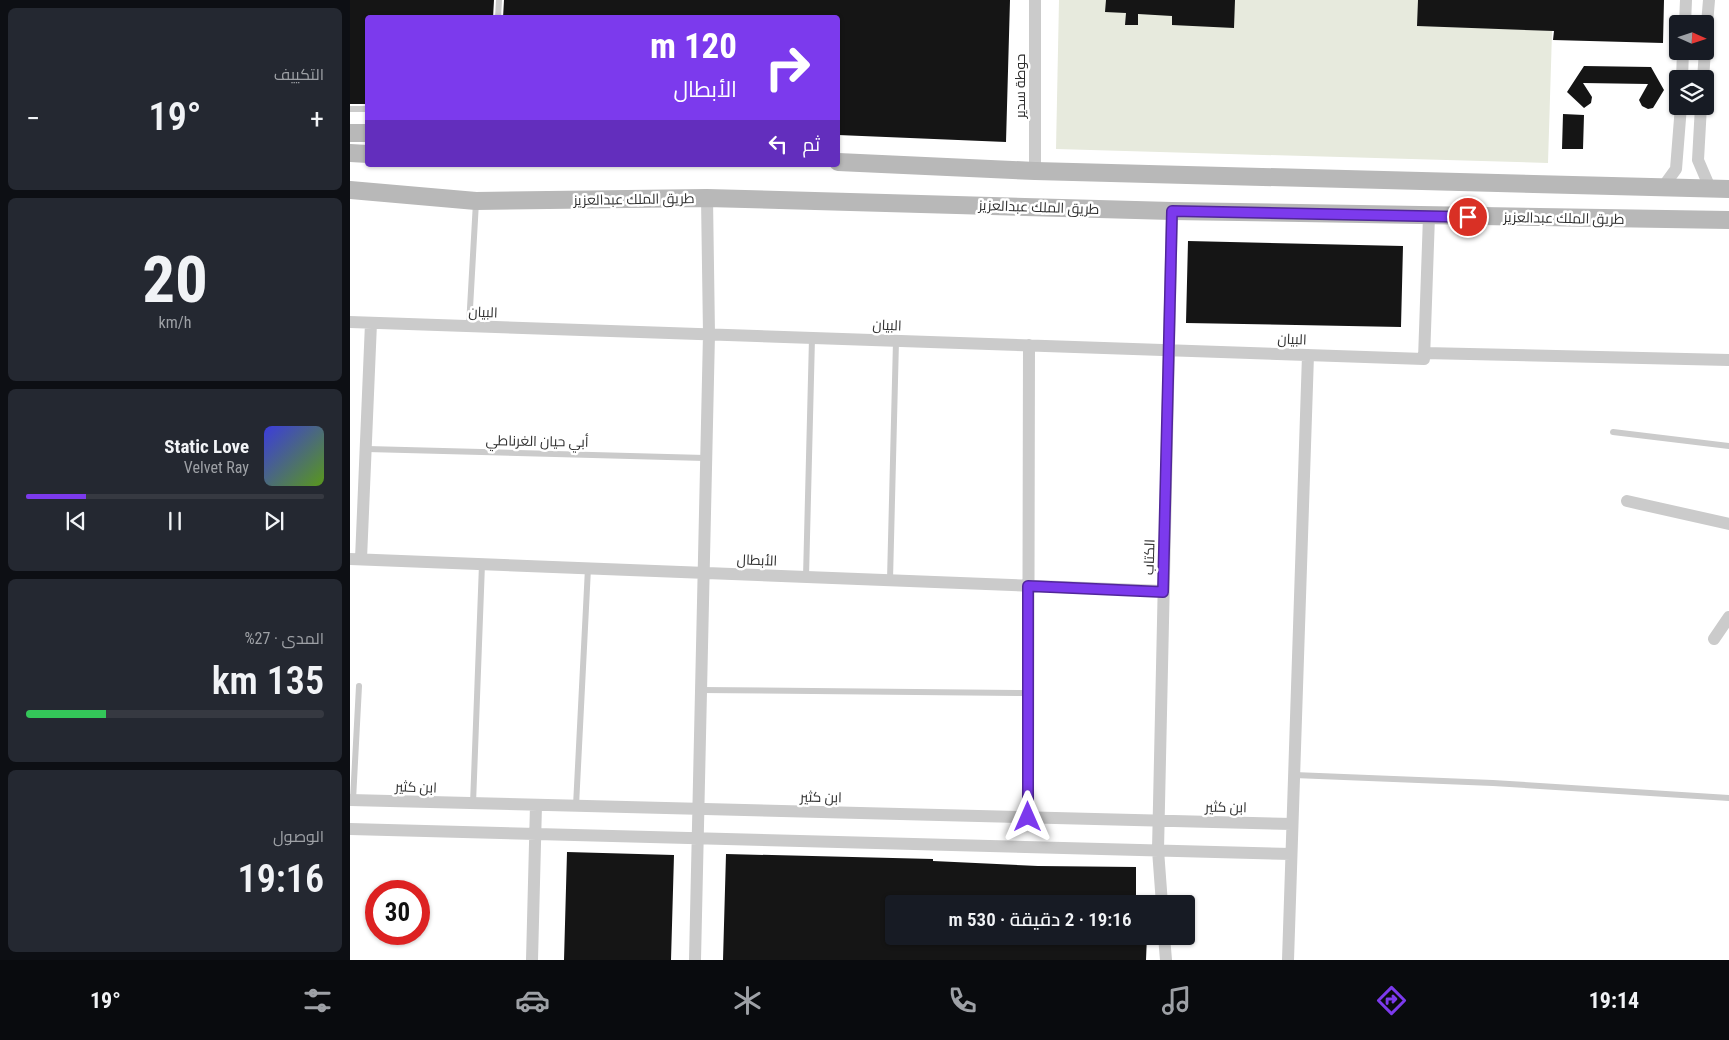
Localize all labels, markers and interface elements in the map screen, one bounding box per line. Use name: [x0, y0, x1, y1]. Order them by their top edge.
north arrow: [1669, 15, 1714, 60]
map controls: [1669, 15, 1714, 115]
text: 120 m: [650, 26, 737, 67]
icon: right: [755, 35, 820, 100]
street label: حوطة سدير: [1012, 54, 1028, 119]
text: التكييف: [274, 65, 324, 84]
button: layers: [1669, 70, 1714, 115]
text: الأبطال: [673, 77, 737, 102]
text: 19°: [149, 95, 201, 139]
text: −: [26, 102, 40, 135]
text: +: [310, 102, 324, 135]
icon: left: [764, 130, 792, 158]
text: ثم: [802, 133, 820, 156]
street label: طريق الملك عبدالعزيز: [572, 190, 695, 209]
pin: [1447, 196, 1489, 238]
street label: طريق الملك عبدالعزيز: [977, 197, 1100, 218]
icon: arrive: [1454, 203, 1482, 231]
street label: طريق الملك عبدالعزيز: [1502, 209, 1625, 228]
text: 20: [142, 242, 208, 318]
street label: البيان: [468, 303, 498, 321]
text: km/h: [159, 313, 191, 332]
street label: البيان: [872, 316, 902, 334]
street label: البيان: [1277, 330, 1307, 348]
street label: أبي حيان الغرناطي: [485, 431, 589, 454]
text: Static Love: [164, 435, 249, 458]
text: Velvet Ray: [184, 458, 249, 477]
icon: previous: [62, 507, 90, 535]
icon: pause: [161, 507, 189, 535]
icon: next: [260, 507, 288, 535]
street label: الكتاب: [1140, 539, 1158, 575]
street label: الأبطال: [736, 551, 778, 570]
text: المدى · 27%: [244, 629, 324, 648]
text: 135 km: [212, 659, 324, 703]
street label: ابن كثير: [394, 778, 437, 796]
street label: ابن كثير: [799, 789, 842, 805]
position arrow: [1001, 790, 1053, 842]
street label: ابن كثير: [1204, 799, 1247, 815]
text: الوصول: [273, 827, 324, 846]
text: 19:16: [238, 857, 324, 901]
speed limit sign: 30: [365, 880, 430, 945]
text: 19:16 · 2 دقيقة · 530 m: [949, 908, 1131, 931]
icon: filters: [300, 983, 335, 1018]
icon: car: [515, 983, 550, 1018]
icon: climate: [730, 983, 765, 1018]
icon: phone: [945, 983, 980, 1018]
icon: music: [1159, 983, 1194, 1018]
icon: directions: [1374, 983, 1409, 1018]
text: 19°: [90, 988, 121, 1013]
text: 19:14: [1589, 988, 1639, 1013]

